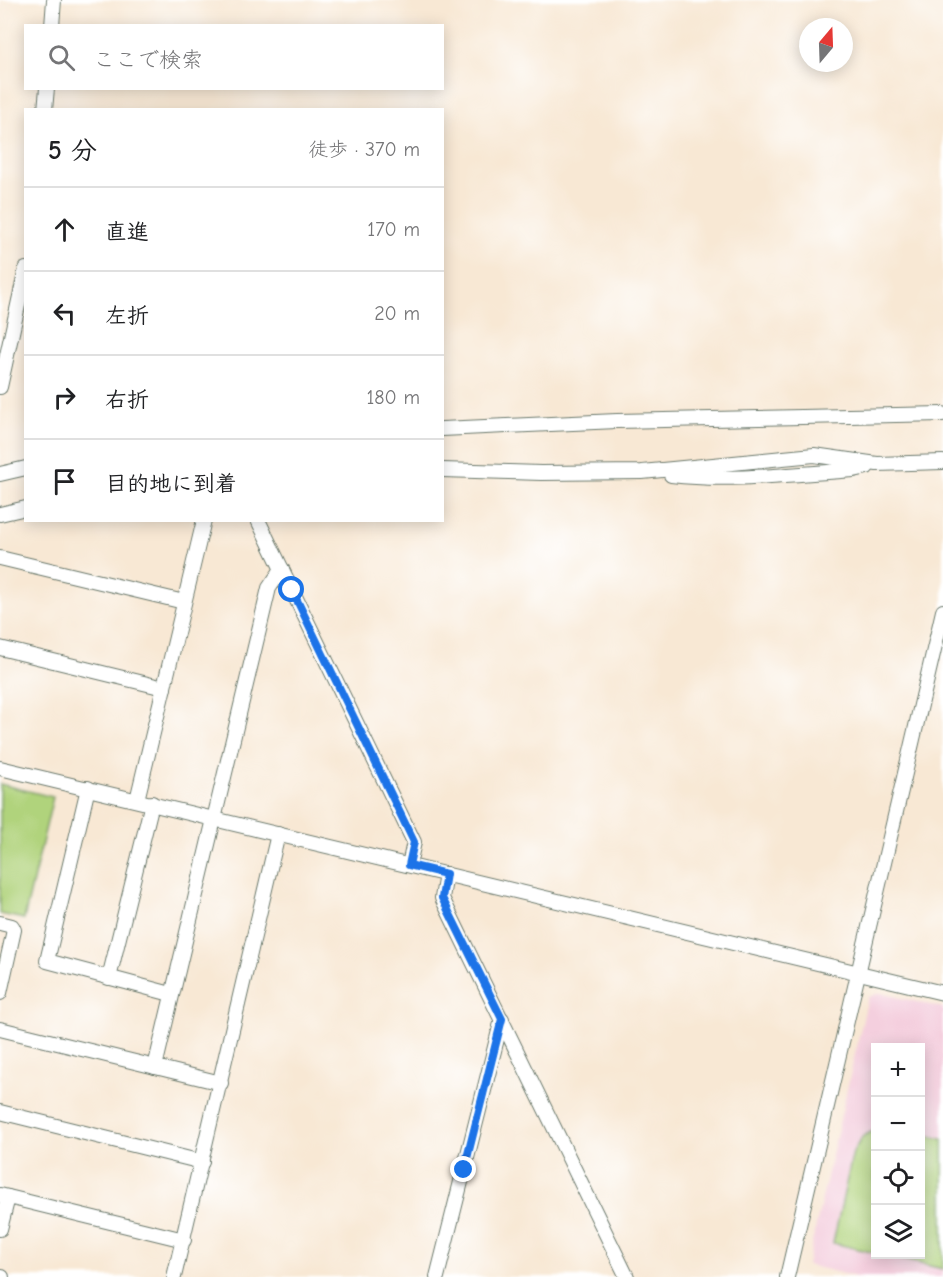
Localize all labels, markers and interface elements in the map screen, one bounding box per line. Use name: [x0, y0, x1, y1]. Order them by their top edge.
north arrow: [799, 18, 853, 72]
search box: [24, 24, 444, 90]
icon: search: [45, 41, 78, 74]
text: ここで検索: [93, 47, 203, 73]
text: 5 分: [48, 136, 97, 166]
text: 徒歩 · 370 m: [308, 138, 420, 161]
icon: ahead: [48, 213, 81, 246]
text: 170 m: [367, 218, 420, 241]
text: 直進: [105, 219, 149, 245]
icon: left: [48, 297, 81, 330]
text: 20 m: [374, 302, 420, 325]
text: 左折: [105, 303, 149, 329]
icon: right: [48, 381, 81, 414]
text: 180 m: [366, 386, 420, 409]
text: 右折: [105, 387, 149, 413]
icon: arrive: [48, 465, 81, 498]
text: 目的地に到着: [105, 471, 237, 497]
route start: [278, 576, 304, 602]
map controls: [871, 1043, 925, 1259]
button: +: [871, 1043, 925, 1097]
button: −: [871, 1097, 925, 1151]
button: locate: [871, 1151, 925, 1205]
route end: [450, 1156, 476, 1182]
button: layers: [871, 1205, 925, 1259]

